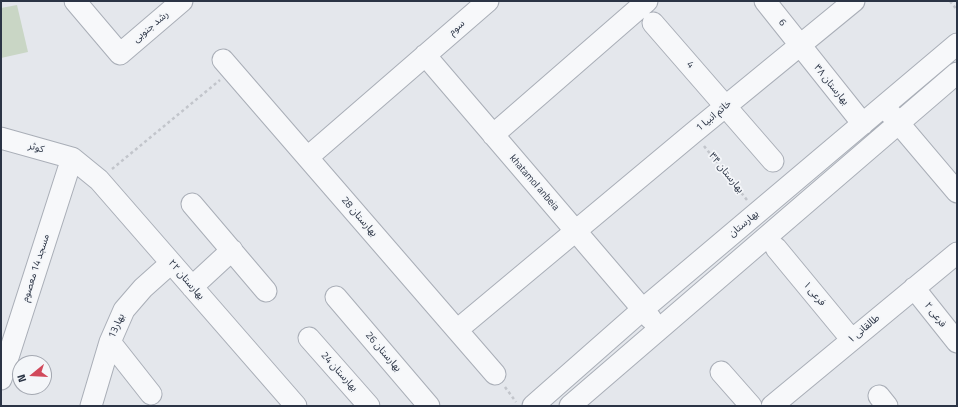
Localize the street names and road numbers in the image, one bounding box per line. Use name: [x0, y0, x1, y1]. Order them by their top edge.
street label: رشد جنوبی: [131, 9, 171, 45]
street label: 6: [776, 17, 788, 29]
street label: سوم: [446, 18, 468, 38]
street label: 4: [684, 59, 696, 71]
street label: بهارستان ۳۸: [811, 62, 851, 108]
street label: خاتم انبیا 1: [694, 98, 734, 134]
street label: کوثر: [27, 140, 45, 156]
street label: بهارستان ۳۴: [706, 150, 746, 196]
street label: khatamol anbeia: [507, 153, 561, 213]
street label: بهارستان 28: [338, 195, 380, 239]
street label: بهارستان: [727, 208, 761, 240]
street label: مسجد 14 معصوم: [19, 233, 53, 303]
street label: بهارستان ۲۲: [165, 258, 207, 302]
street label: فرعی ۱: [800, 279, 828, 309]
street label: فرعی ۲: [922, 300, 948, 330]
street label: بهار13: [106, 312, 128, 340]
street label: طالقانی ۱: [846, 312, 882, 346]
street label: بهارستان 26: [362, 330, 404, 374]
street label: بهارستان 24: [318, 350, 360, 394]

